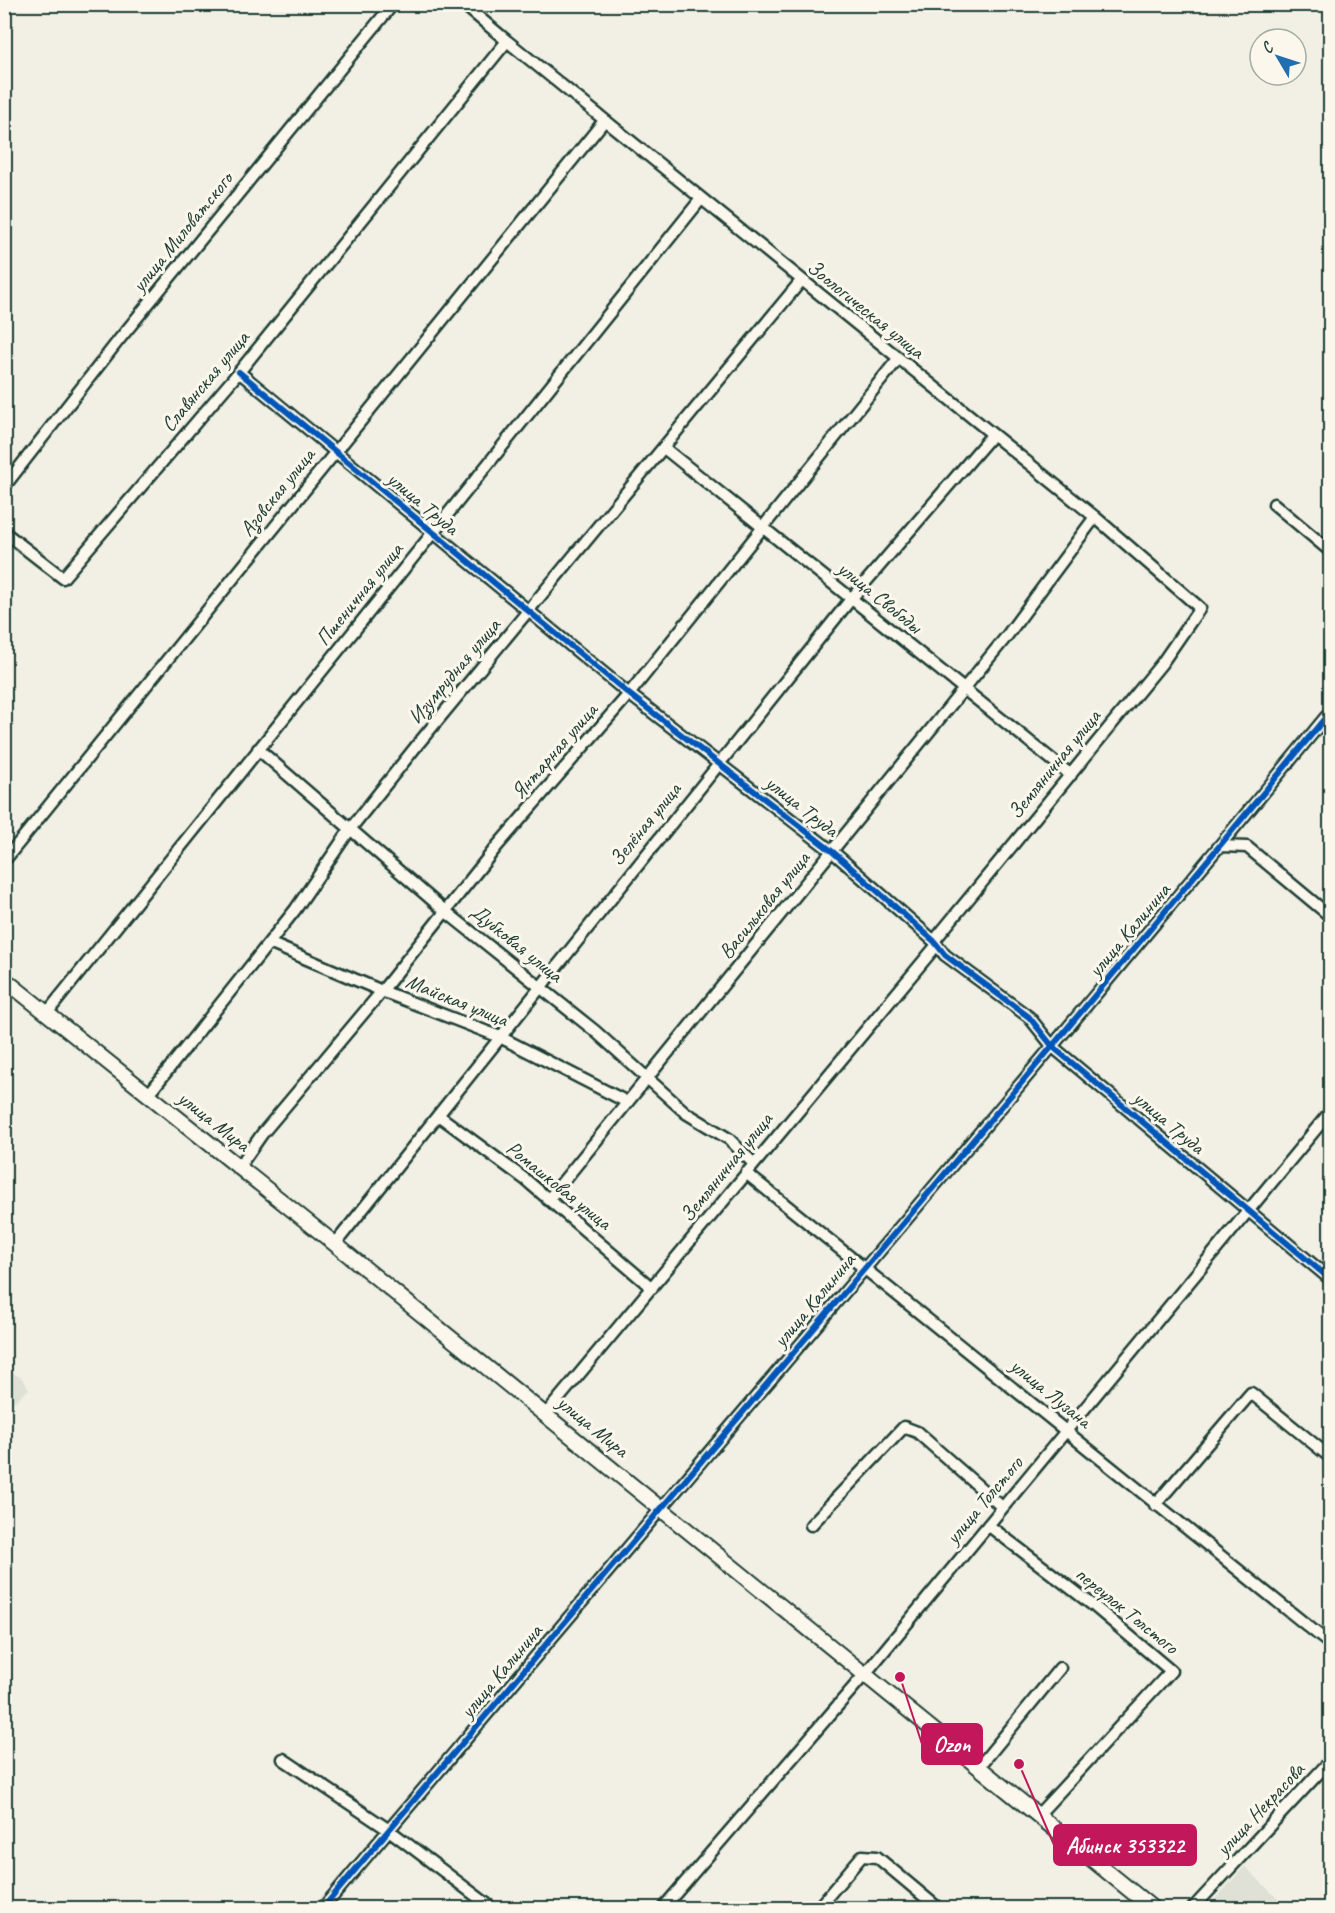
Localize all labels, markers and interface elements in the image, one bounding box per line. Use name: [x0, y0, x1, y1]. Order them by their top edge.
north arrow: [1248, 27, 1308, 87]
text: С: [1257, 37, 1279, 58]
street label: улица Миловатского: [124, 165, 240, 299]
street label: Зоологическая улица: [802, 254, 931, 365]
street label: Славянская улица: [155, 324, 256, 437]
street label: Азовская улица: [234, 441, 323, 542]
street label: улица Труда: [380, 464, 465, 541]
street label: Пшеничная улица: [310, 536, 410, 651]
street label: улица Свободы: [831, 554, 929, 640]
street label: Изумрудная улица: [402, 612, 508, 730]
street label: Янтарная улица: [505, 696, 604, 804]
street label: Земляничная улица: [1002, 703, 1107, 824]
street label: улица Труда: [759, 768, 845, 843]
street label: Зелёная улица: [603, 776, 687, 871]
street label: Васильковая улица: [713, 845, 816, 964]
street label: улица Калинина: [1081, 876, 1177, 984]
street label: Дубковая улица: [466, 898, 570, 989]
street label: Майская улица: [402, 968, 513, 1033]
street label: улица Труда: [1126, 1083, 1211, 1160]
street label: улица Мира: [171, 1084, 257, 1158]
street label: Земляничная улица: [674, 1106, 779, 1227]
street label: Ромашковая улица: [501, 1135, 618, 1236]
street label: улица Калинина: [766, 1246, 862, 1354]
street label: улица Лузана: [1004, 1351, 1099, 1435]
street label: улица Мира: [550, 1388, 635, 1464]
street label: улица Толстого: [938, 1449, 1029, 1551]
street label: переулок Толстого: [1070, 1560, 1185, 1661]
street label: улица Калинина: [453, 1617, 549, 1725]
callout: Ozon: [922, 1724, 982, 1764]
text: Ozon: [934, 1731, 971, 1759]
street label: улица Некрасова: [1209, 1755, 1311, 1863]
callout: Абинск 353322: [1054, 1825, 1196, 1865]
text: Абинск 353322: [1066, 1832, 1186, 1860]

